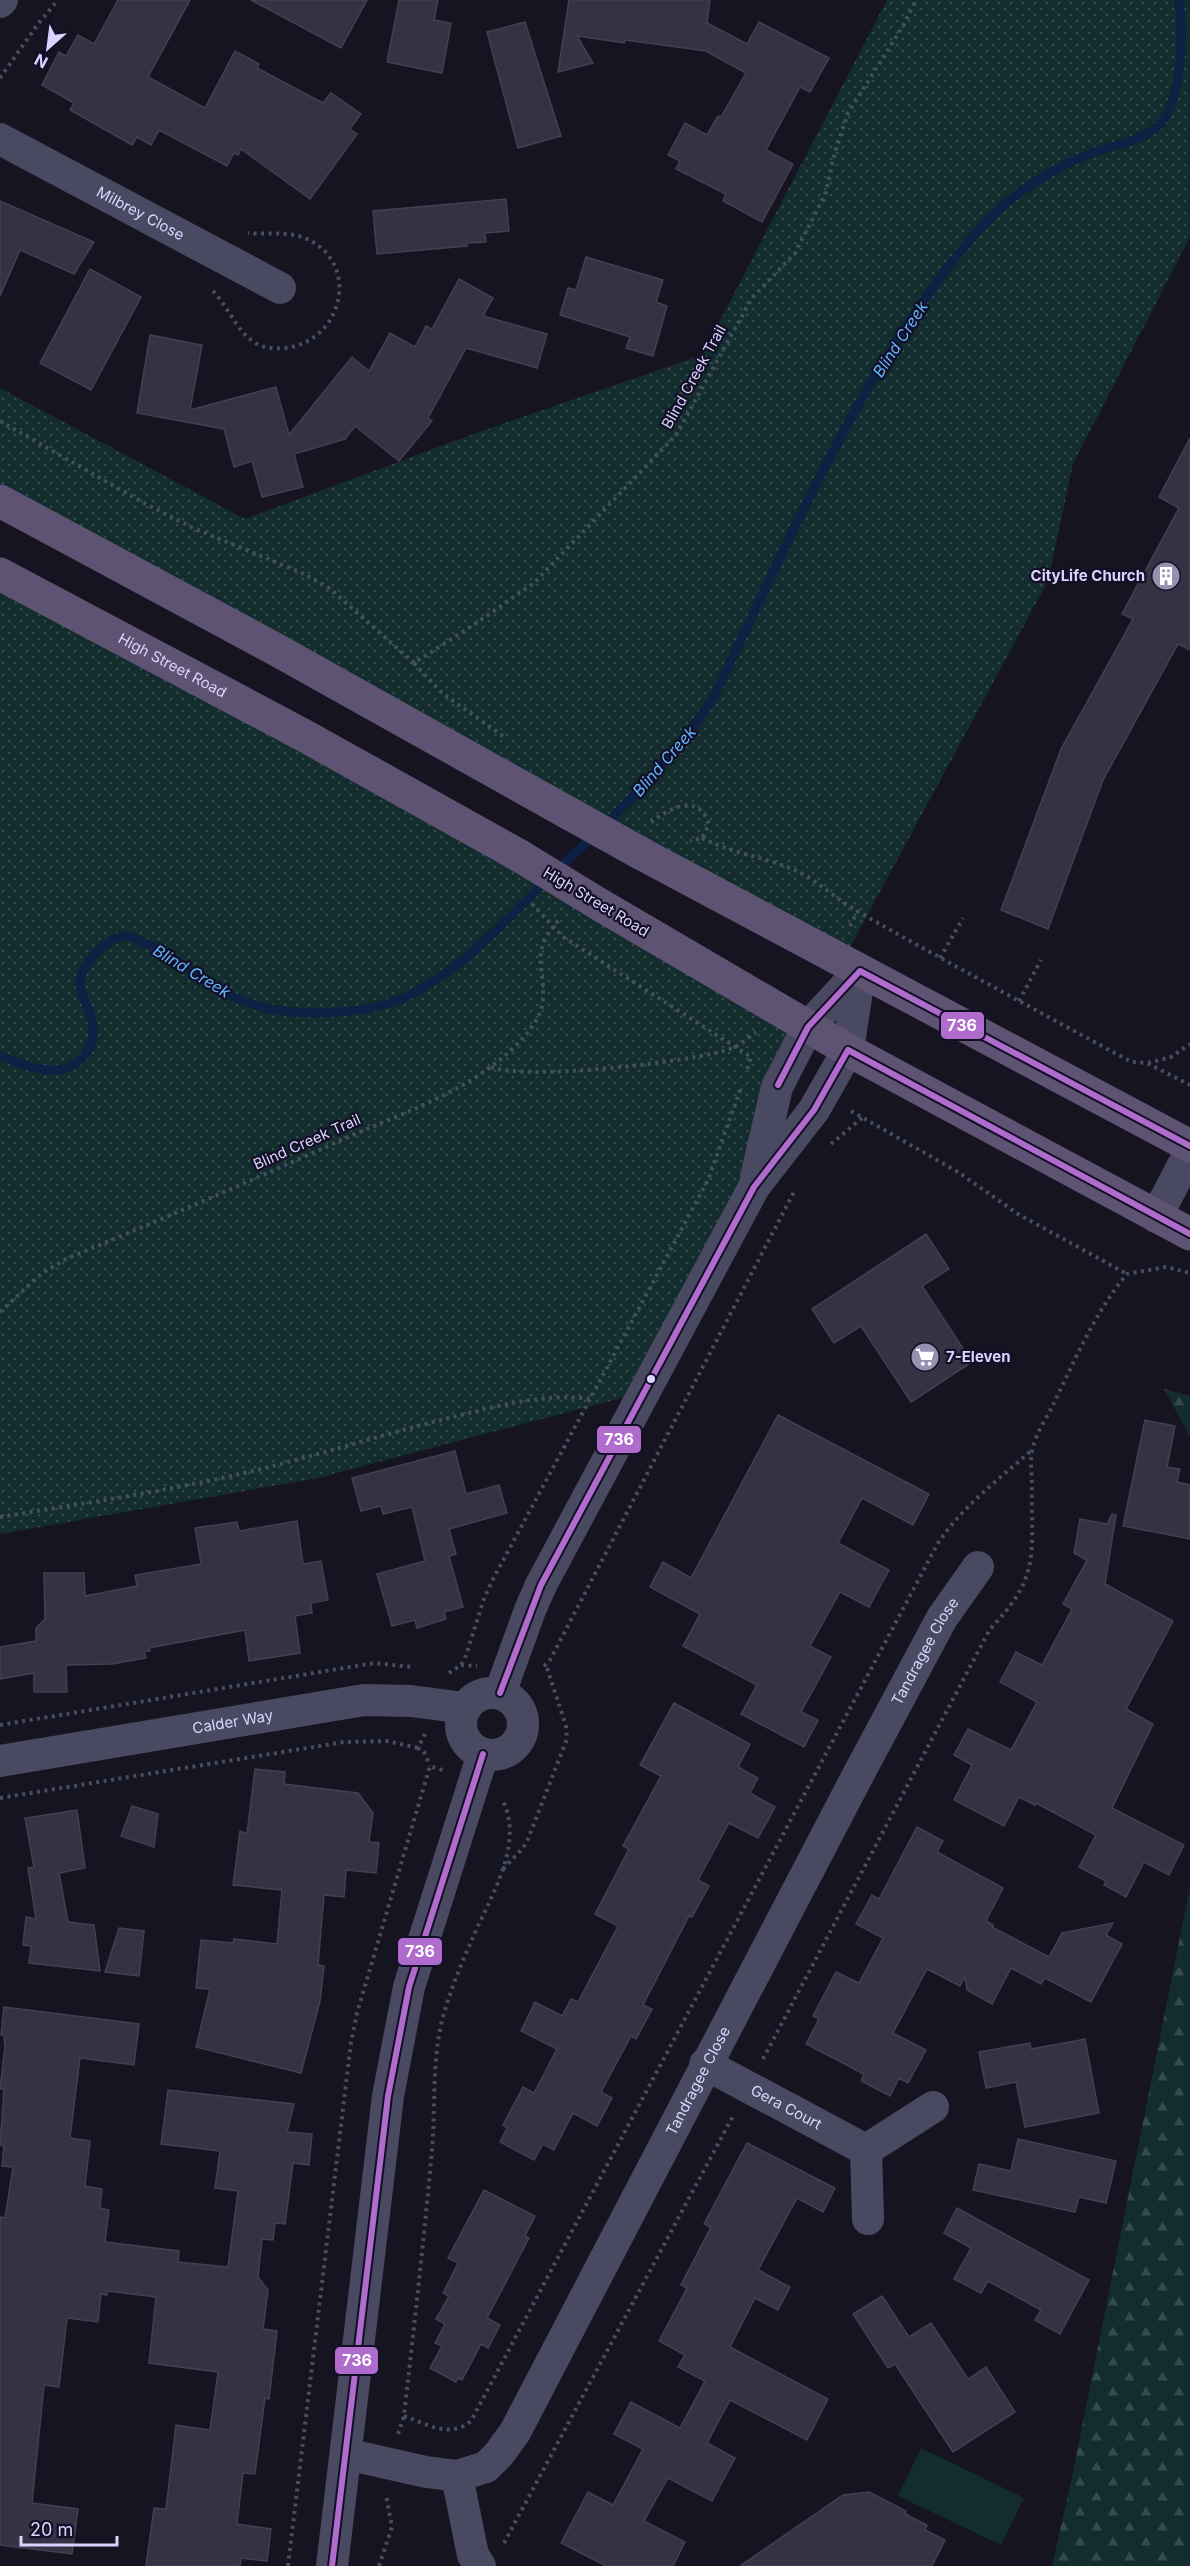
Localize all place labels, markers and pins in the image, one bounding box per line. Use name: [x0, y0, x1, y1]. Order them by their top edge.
building icon: CityLife Church: [1150, 560, 1182, 592]
place label: CityLife Church: [1031, 566, 1145, 585]
supermarket icon: 7-Eleven: [909, 1341, 941, 1373]
place label: 7-Eleven: [946, 1347, 1011, 1366]
unlabelled marker: [645, 1373, 657, 1385]

